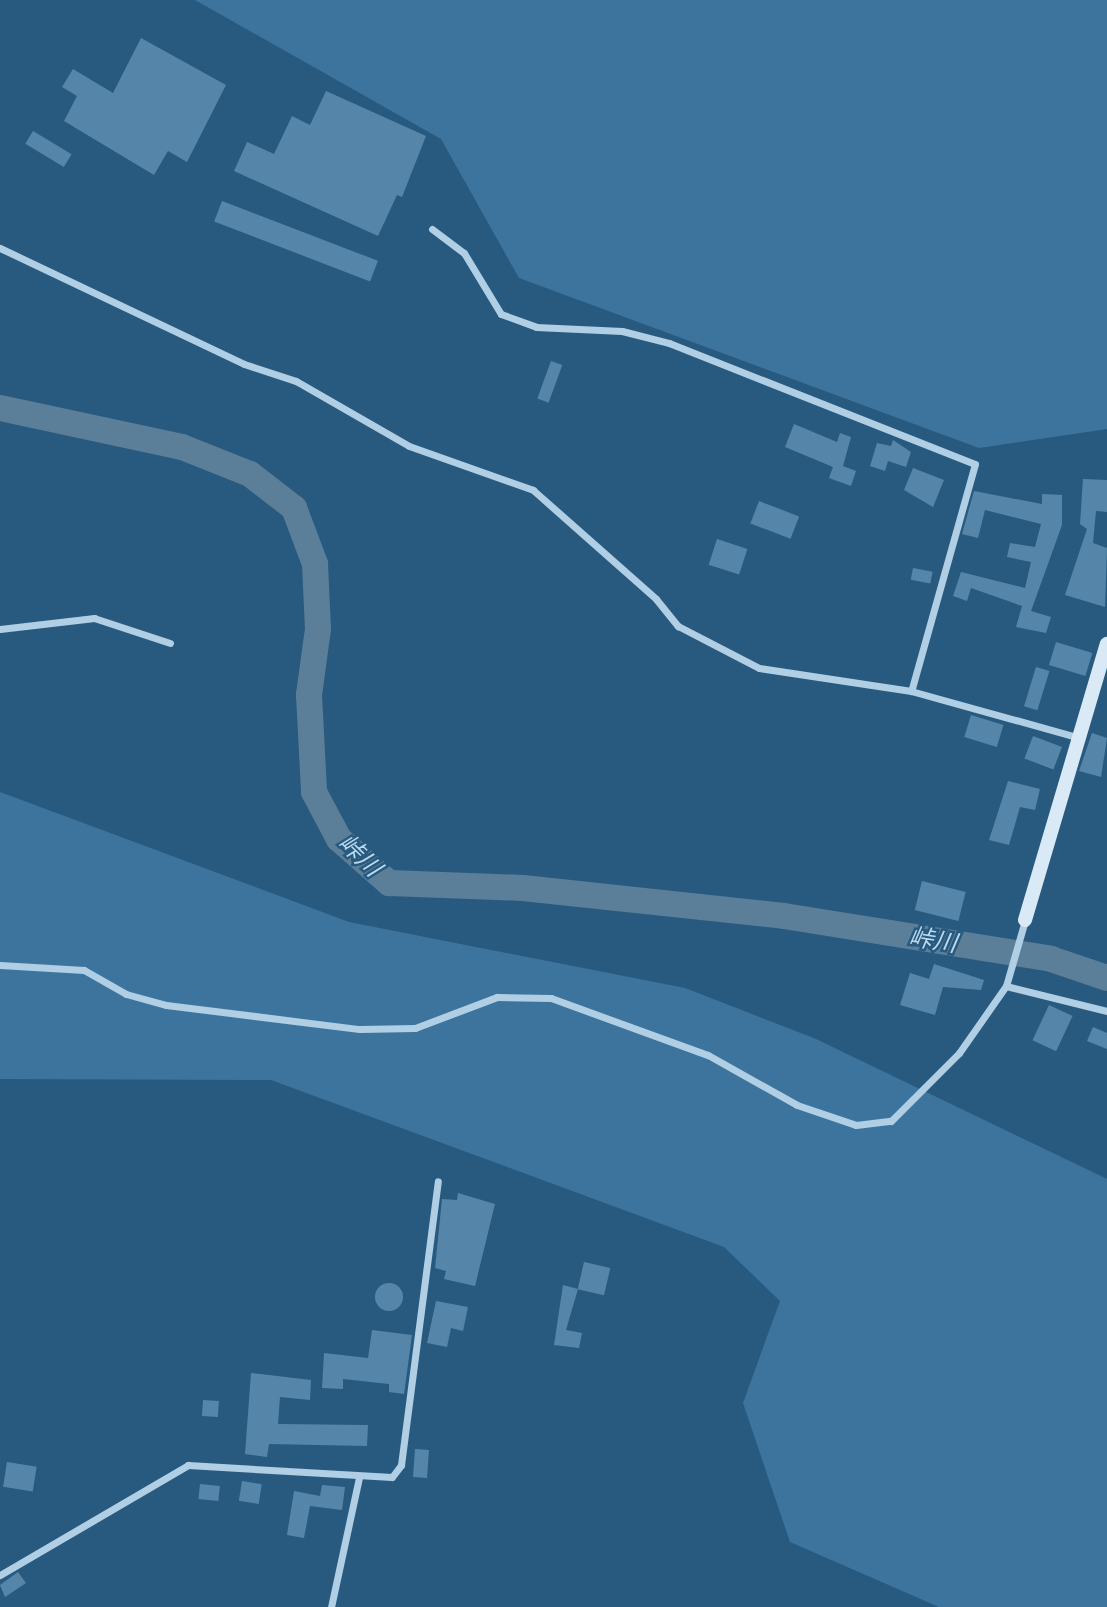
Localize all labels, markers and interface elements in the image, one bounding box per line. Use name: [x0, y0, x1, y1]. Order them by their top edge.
water label: 峠川: [333, 828, 387, 882]
water label: 峠川: [907, 922, 959, 958]

